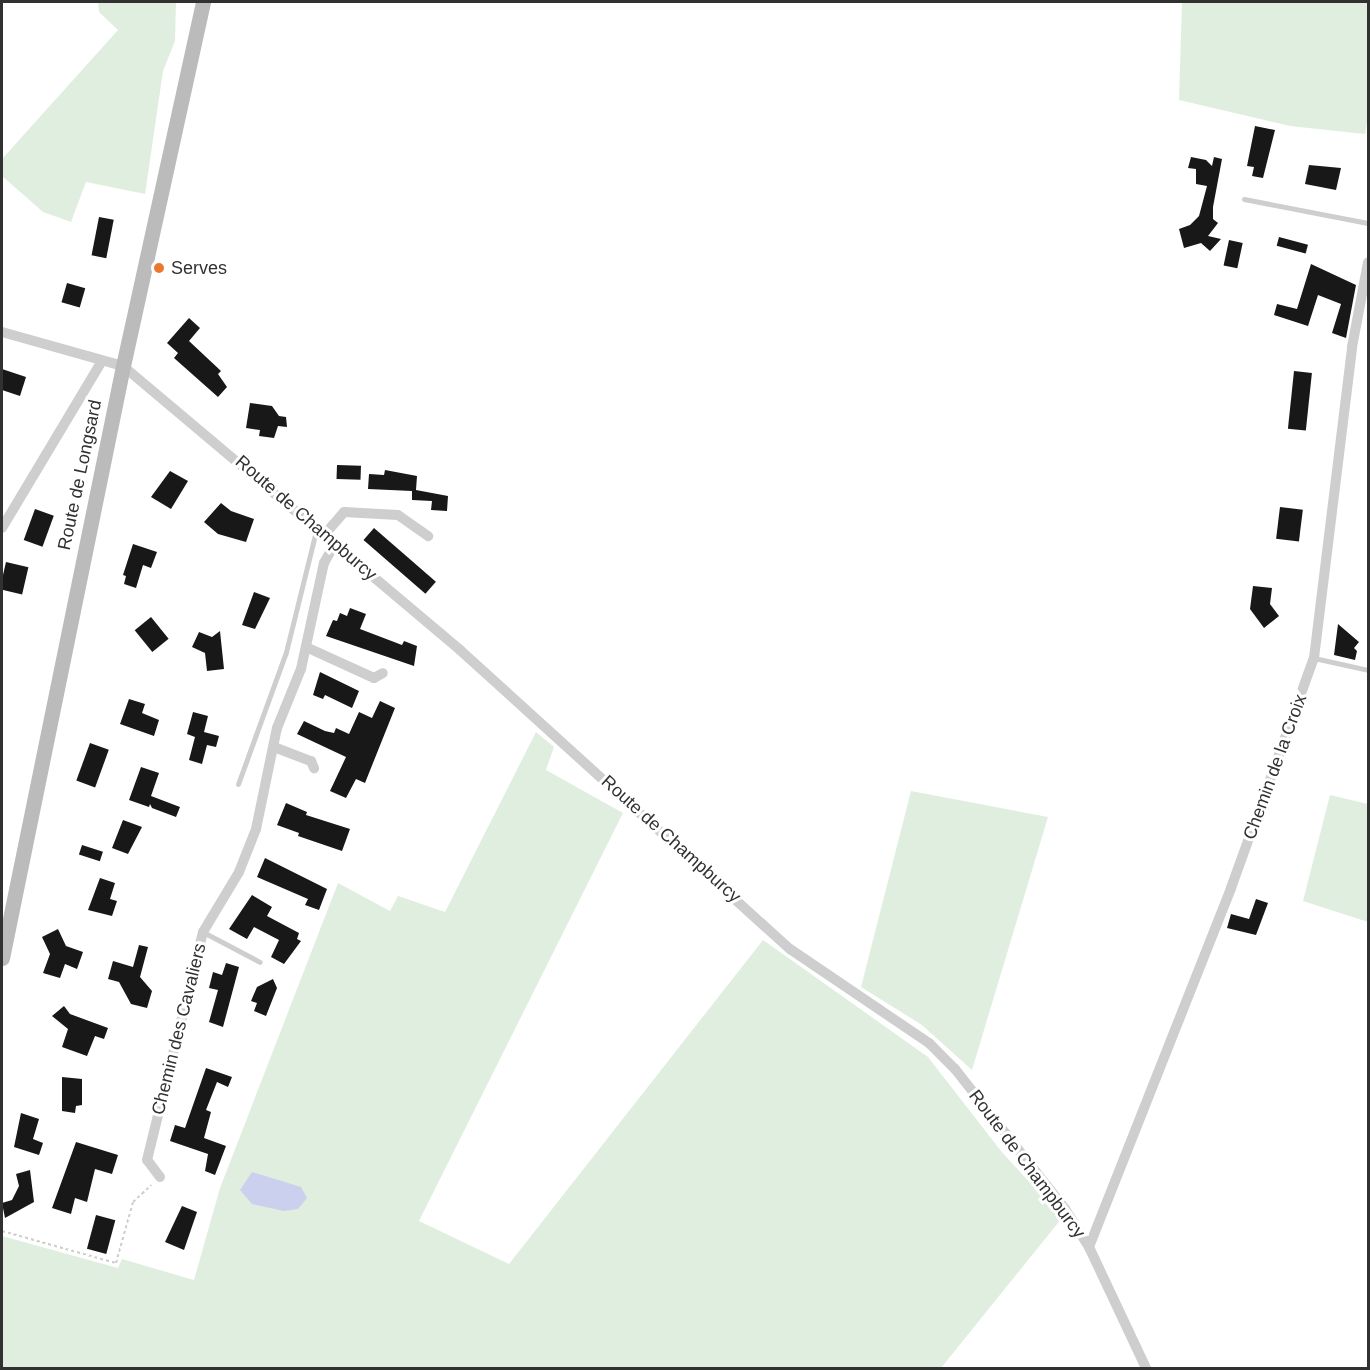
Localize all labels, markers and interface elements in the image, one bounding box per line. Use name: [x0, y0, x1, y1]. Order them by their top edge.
place label: Serves: [171, 257, 227, 279]
marker: Serves: [152, 261, 166, 275]
street label: Route de Longsard: [54, 398, 106, 552]
street label: Route de Champburcy: [231, 451, 381, 585]
street label: Chemin de la Croix: [1239, 691, 1311, 843]
street label: Route de Champburcy: [597, 771, 745, 907]
street label: Chemin des Cavaliers: [147, 941, 211, 1117]
street label: Route de Champburcy: [964, 1086, 1090, 1242]

